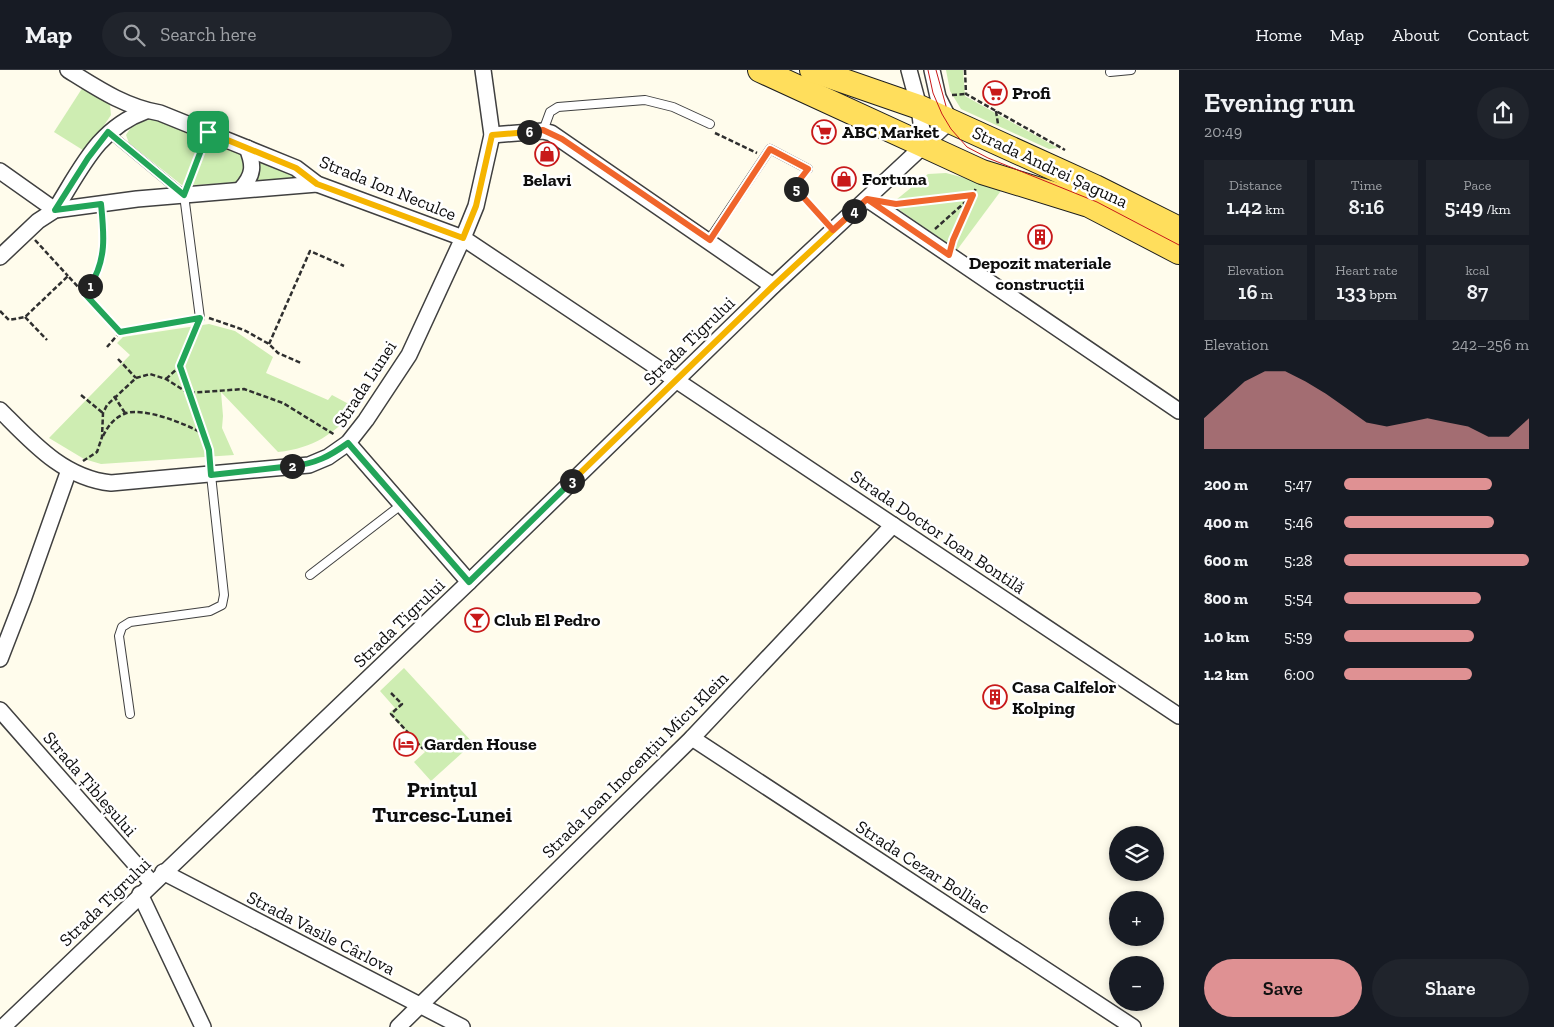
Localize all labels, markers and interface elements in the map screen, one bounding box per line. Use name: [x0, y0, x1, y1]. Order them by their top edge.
search box: [102, 12, 452, 57]
text: Map: [25, 20, 72, 49]
icon: search: [120, 21, 148, 49]
text: Search here: [160, 23, 257, 46]
text: Home: [1255, 24, 1302, 46]
text: Map: [1330, 24, 1364, 46]
text: About: [1392, 24, 1439, 46]
text: Contact: [1467, 24, 1529, 46]
supermarket icon: Profi: [982, 80, 1008, 106]
place label: Profi: [1012, 82, 1051, 104]
text: Evening run: [1204, 86, 1355, 119]
button: share: [1477, 87, 1529, 139]
pin: [187, 111, 229, 153]
icon: arrive: [194, 118, 222, 146]
supermarket icon: ABC Market: [811, 119, 837, 145]
pin: 6: [516, 120, 542, 144]
place label: ABC Market: [842, 121, 940, 143]
street label: Strada Andrei Șaguna: [969, 121, 1131, 213]
text: 20:49: [1204, 122, 1242, 141]
text: 6: [526, 124, 533, 141]
shop icon: Belavi: [534, 141, 560, 167]
street label: Strada Ion Neculce: [316, 151, 460, 225]
shop icon: Fortuna: [831, 166, 857, 192]
place label: Fortuna: [862, 168, 927, 190]
place label: Belavi: [523, 169, 572, 191]
pin: 5: [784, 176, 808, 202]
text: Distance: [1229, 177, 1282, 194]
text: Time: [1351, 177, 1382, 194]
text: Pace: [1464, 177, 1491, 194]
text: 5: [793, 181, 800, 198]
text: 1.42: [1226, 194, 1262, 219]
text: 8:16: [1349, 194, 1384, 219]
text: 5:49: [1444, 194, 1483, 219]
pin: 4: [842, 198, 866, 224]
text: km: [1262, 201, 1285, 218]
text: /km: [1483, 201, 1511, 218]
text: 4: [851, 203, 858, 220]
building icon: Depozit materiale construcții: [1027, 224, 1053, 250]
place label: Depozit materiale construcții: [969, 252, 1112, 295]
text: Elevation: [1227, 262, 1284, 279]
text: Heart rate: [1335, 262, 1398, 279]
text: kcal: [1466, 262, 1490, 279]
pin: 1: [78, 274, 102, 298]
text: 1: [88, 278, 93, 295]
text: 16: [1238, 279, 1258, 304]
text: 133: [1336, 279, 1366, 304]
text: 87: [1467, 279, 1488, 304]
text: m: [1258, 286, 1273, 303]
text: bpm: [1366, 286, 1397, 303]
street label: Strada Tigrului: [639, 292, 739, 390]
text: Elevation: [1204, 335, 1269, 354]
text: 242–256 m: [1452, 335, 1529, 354]
street label: Strada Lunei: [329, 337, 401, 431]
pin: 2: [280, 454, 304, 478]
text: 2: [289, 458, 296, 475]
street label: Strada Doctor Ioan Bontilă: [846, 465, 1030, 599]
pin: 3: [560, 468, 584, 494]
text: 3: [569, 473, 576, 490]
text: 200 m: [1204, 475, 1248, 494]
text: 5:47: [1284, 475, 1312, 494]
text: 400 m: [1204, 513, 1249, 532]
text: 5:46: [1284, 513, 1313, 532]
text: 600 m: [1204, 551, 1248, 570]
text: 5:28: [1284, 551, 1313, 570]
street label: Strada Tigrului: [349, 574, 449, 672]
text: 800 m: [1204, 589, 1248, 608]
text: 5:54: [1284, 589, 1313, 608]
bar icon: Club El Pedro: [464, 607, 490, 633]
place label: Club El Pedro: [494, 609, 601, 631]
text: 1.0 km: [1204, 627, 1249, 646]
text: 5:59: [1284, 627, 1312, 646]
text: 1.2 km: [1204, 665, 1249, 684]
text: 6:00: [1284, 665, 1315, 684]
street label: Strada Ioan Inocențiu Micu Klein: [537, 667, 733, 863]
place label: Casa Calfelor Kolping: [1012, 676, 1117, 719]
building icon: Casa Calfelor Kolping: [982, 684, 1008, 710]
street label: Strada Țibleșului: [38, 727, 142, 841]
hotel icon: Garden House: [393, 731, 419, 757]
place label: Garden House: [424, 733, 537, 755]
district label: Prințul Turcesc-Lunei: [372, 776, 512, 828]
street label: Strada Cezar Bolliac: [852, 815, 994, 919]
map controls: [1109, 826, 1164, 1011]
button: layers: [1109, 826, 1164, 881]
street label: Strada Tigrului: [55, 853, 155, 951]
street label: Strada Vasile Cârlova: [243, 886, 399, 980]
button: +: [1109, 891, 1164, 946]
button: −: [1109, 956, 1164, 1011]
button: Save: [1204, 959, 1362, 1017]
button: Share: [1372, 959, 1529, 1017]

